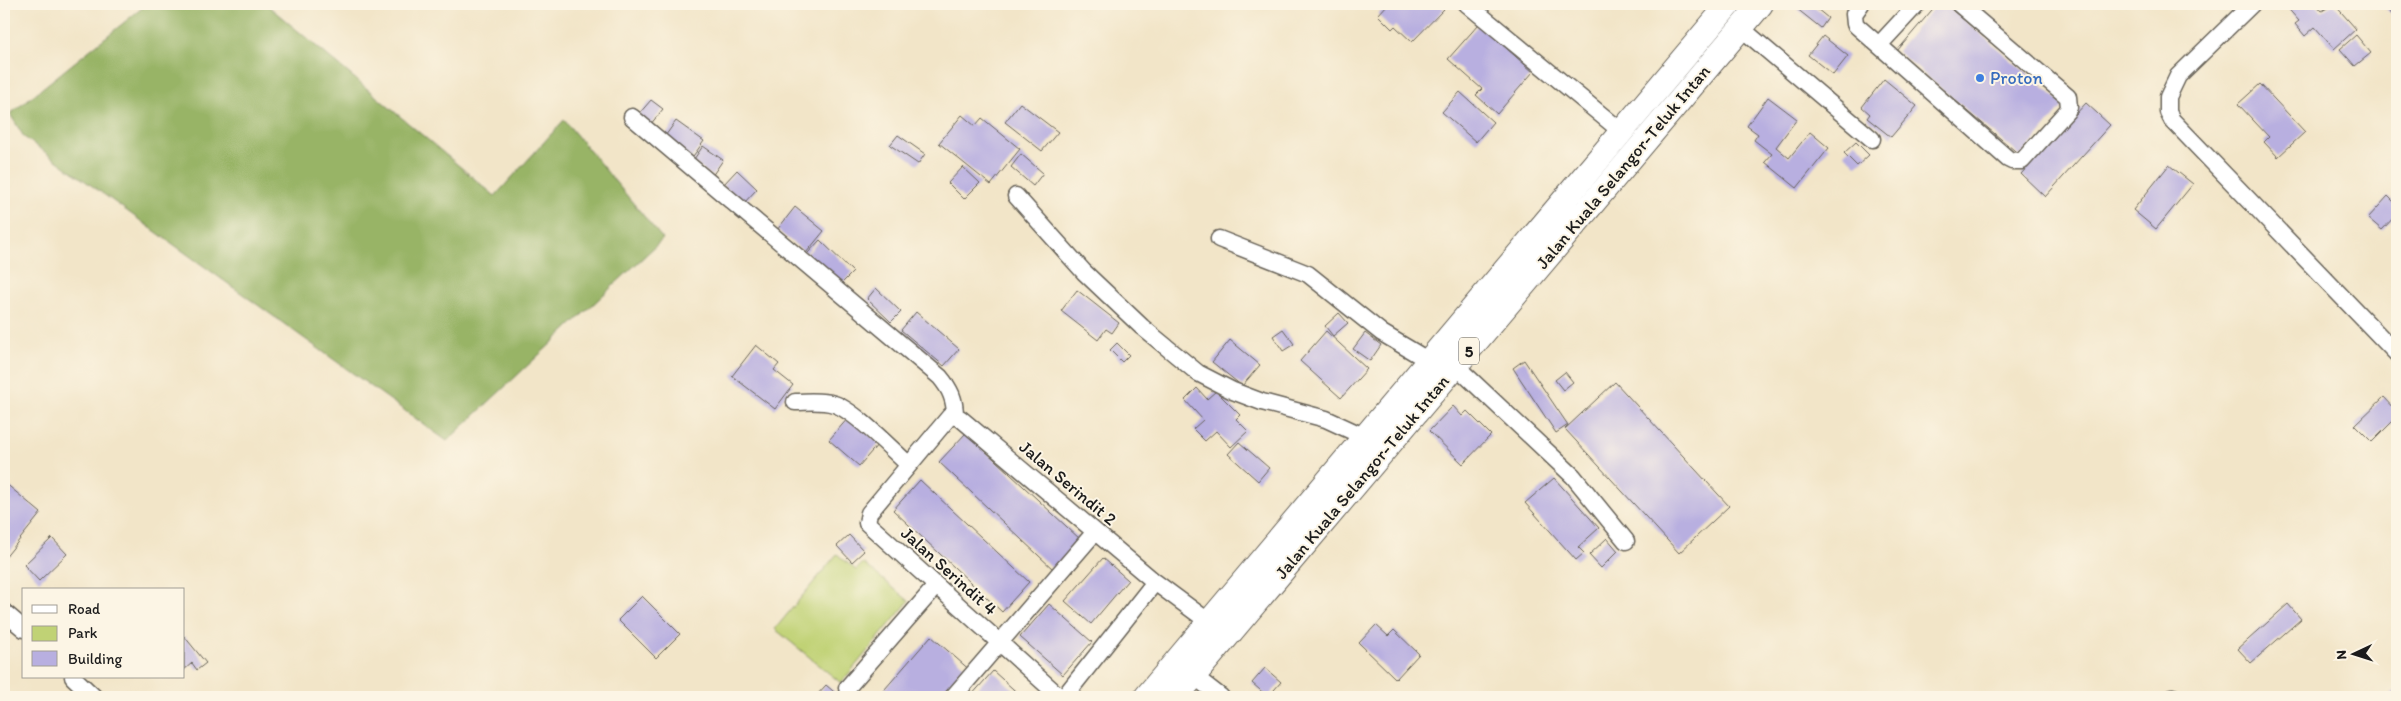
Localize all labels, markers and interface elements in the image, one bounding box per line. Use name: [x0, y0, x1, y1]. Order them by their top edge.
street label: Jalan Kuala Selangor-Teluk Intan: [1531, 61, 1715, 273]
place label: Proton: [1990, 67, 2043, 89]
marker: Proton: [1974, 72, 1986, 84]
road number: 5: [1459, 338, 1479, 364]
street label: Jalan Kuala Selangor-Teluk Intan: [1270, 371, 1454, 583]
street label: Jalan Serindit 2: [1015, 436, 1122, 531]
street label: Jalan Serindit 4: [896, 522, 1002, 620]
legend: [22, 588, 185, 678]
text: Road: [68, 600, 101, 618]
text: Park: [68, 624, 98, 642]
north arrow: [2328, 628, 2378, 678]
text: Building: [68, 650, 122, 668]
text: N: [2333, 650, 2350, 660]

